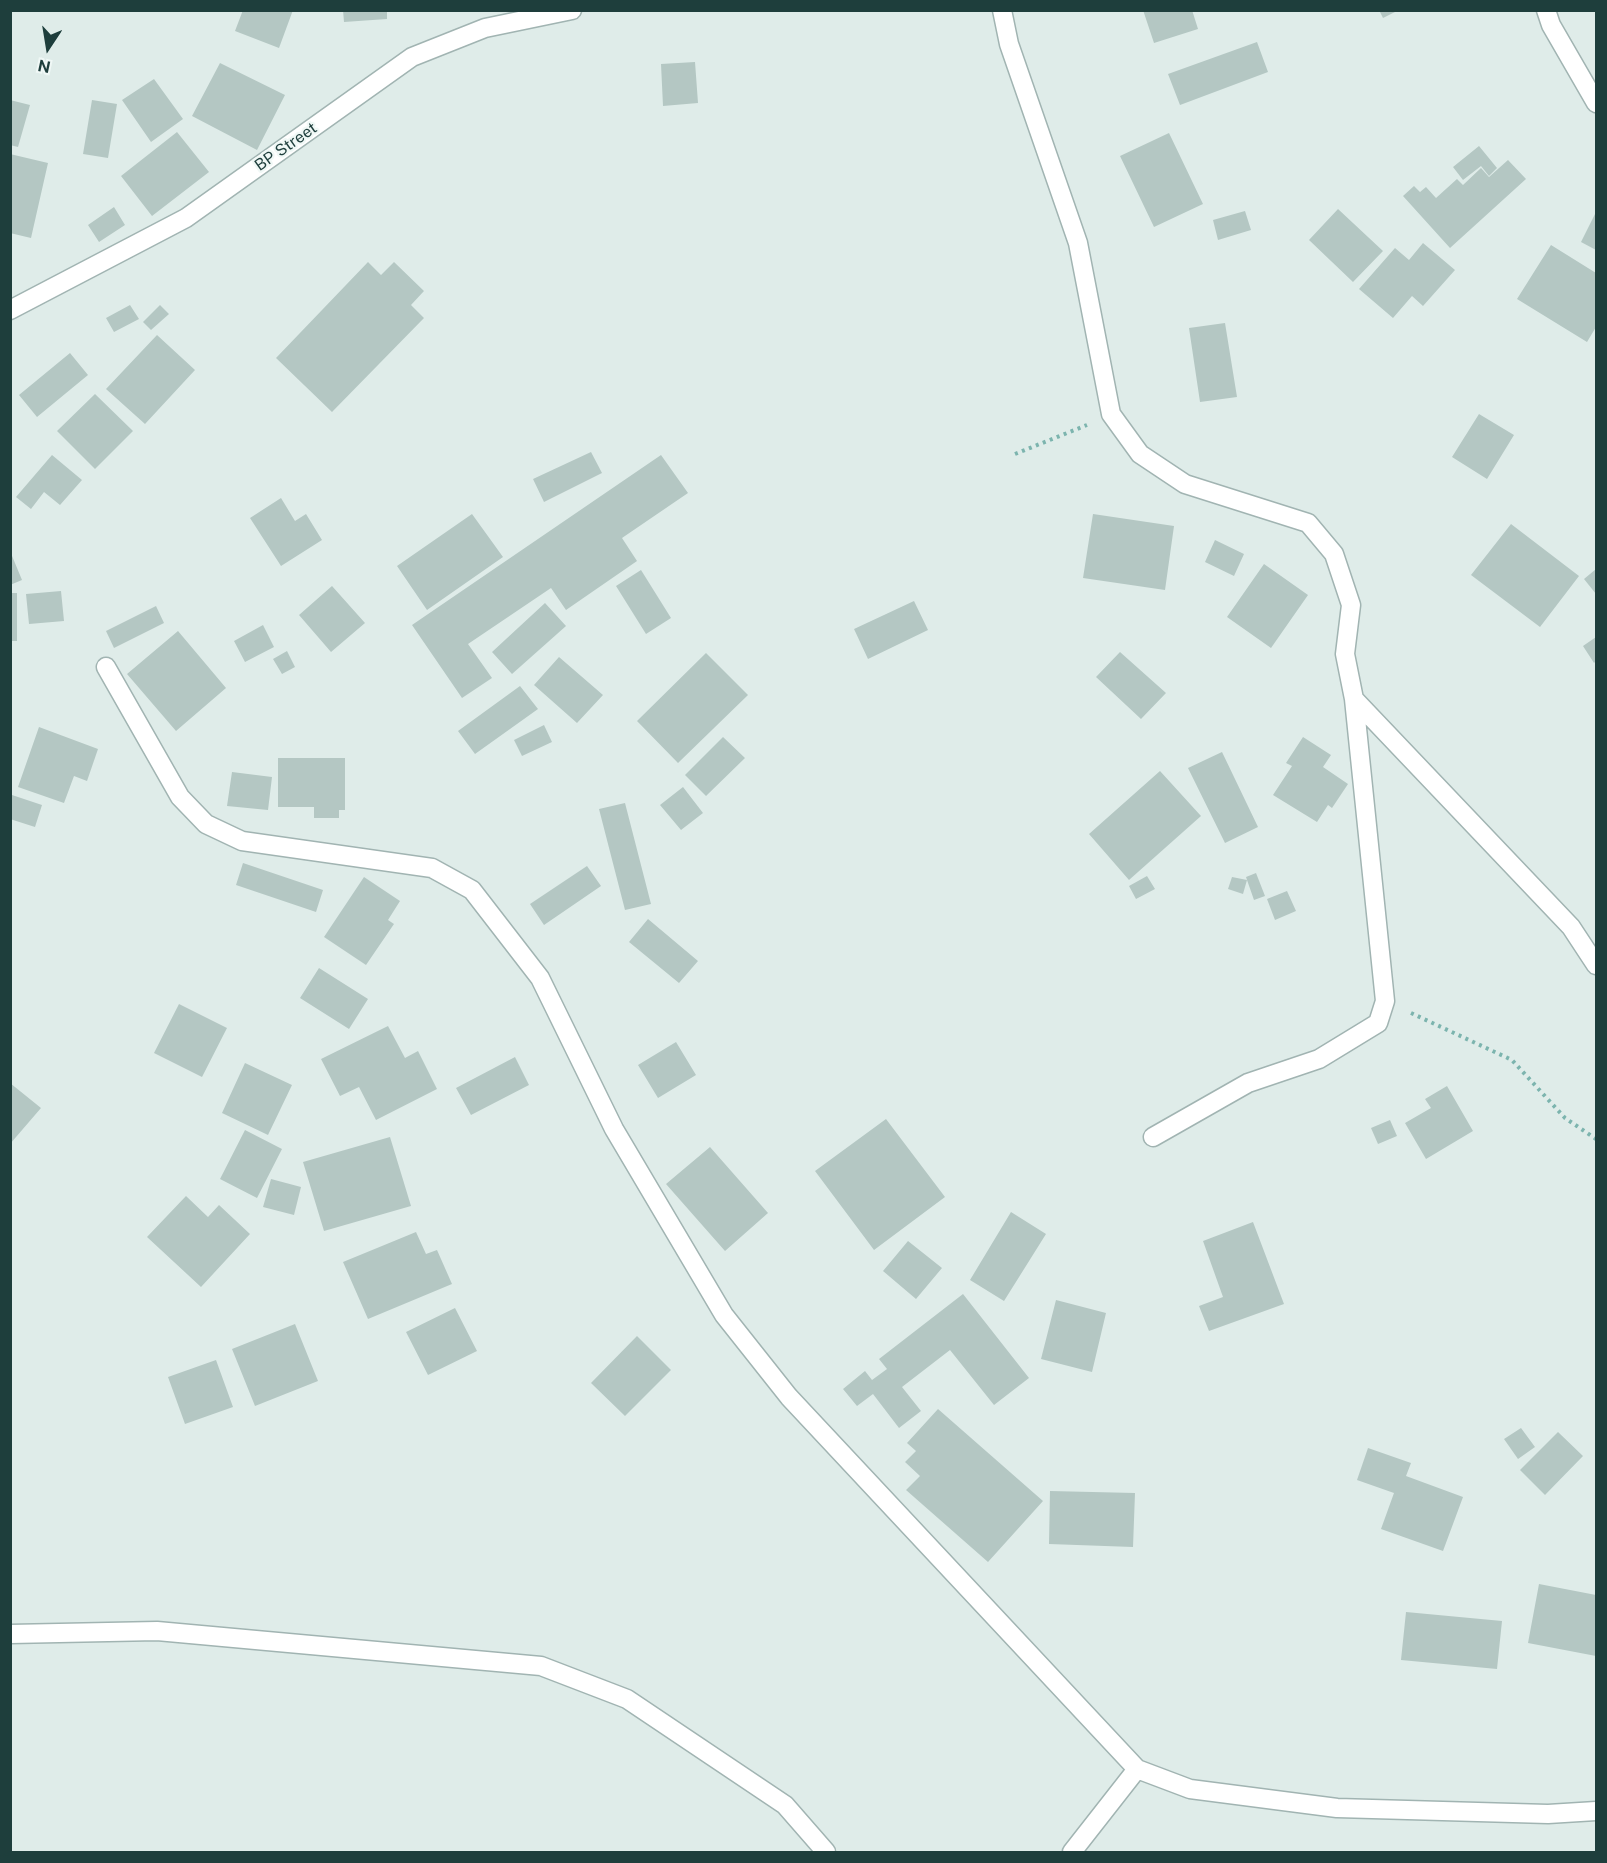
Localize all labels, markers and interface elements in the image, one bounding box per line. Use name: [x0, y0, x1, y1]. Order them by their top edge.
north arrow: [18, 18, 78, 78]
text: N: [36, 56, 52, 77]
street label: BP Street: [251, 119, 321, 175]

